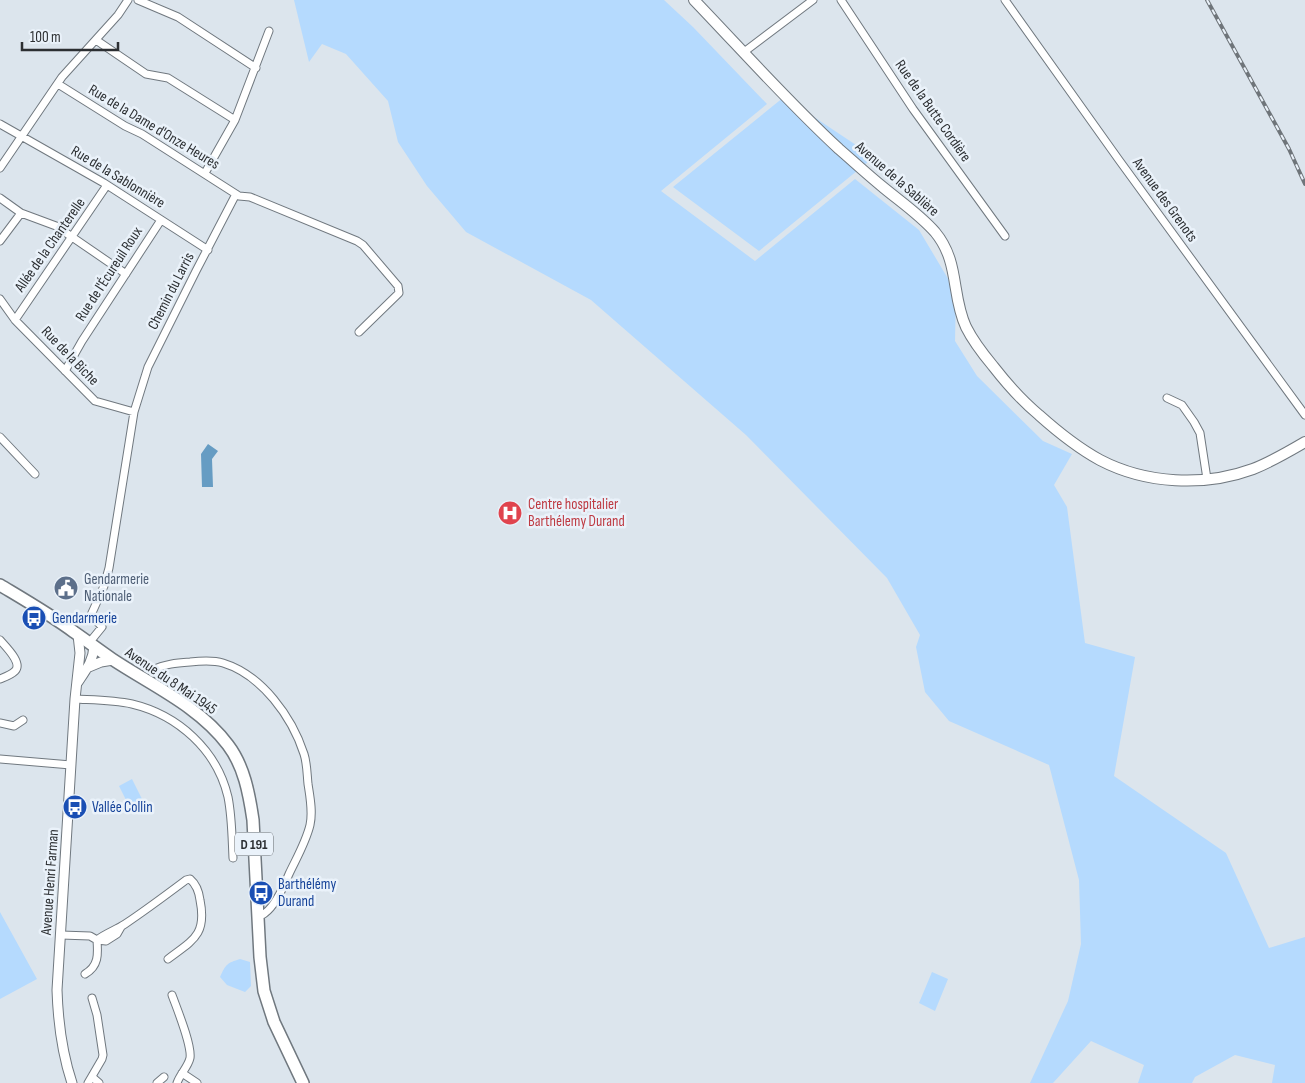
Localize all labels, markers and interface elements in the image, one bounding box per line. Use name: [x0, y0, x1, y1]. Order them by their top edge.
scale bar: [22, 20, 119, 52]
text: 100 m: [30, 28, 61, 47]
street label: Rue de la Butte Cordière: [891, 56, 975, 166]
street label: Rue de la Dame d'Onze Heures: [85, 80, 223, 174]
street label: Avenue de la Sablière: [850, 137, 943, 221]
street label: Rue de la Sablonnière: [67, 141, 169, 213]
street label: Avenue des Grenots: [1128, 153, 1202, 246]
street label: Allée de la Chanterelle: [10, 194, 89, 297]
street label: Rue de l'Écureuil Roux: [71, 223, 147, 325]
street label: Chemin du Larris: [143, 249, 199, 333]
street label: Rue de la Biche: [37, 322, 103, 390]
place label: Centre hospitalier Barthélemy Durand: [528, 495, 625, 531]
hospital icon: Centre hospitalier Barthélemy Durand: [497, 500, 523, 526]
place label: Gendarmerie Nationale: [84, 570, 149, 606]
public building icon: Gendarmerie Nationale: [53, 575, 79, 601]
bus stop icon: Gendarmerie: [21, 605, 47, 631]
place label: Gendarmerie: [52, 609, 117, 628]
street label: Avenue du 8 Mai 1945: [120, 643, 221, 719]
bus stop icon: Vallée Collin: [62, 794, 88, 820]
place label: Vallée Collin: [92, 798, 153, 817]
street label: Avenue Henri Farman: [37, 828, 63, 936]
road number: D 191: [235, 832, 273, 856]
place label: Barthélémy Durand: [278, 875, 336, 911]
bus stop icon: Barthélémy Durand: [248, 880, 274, 906]

